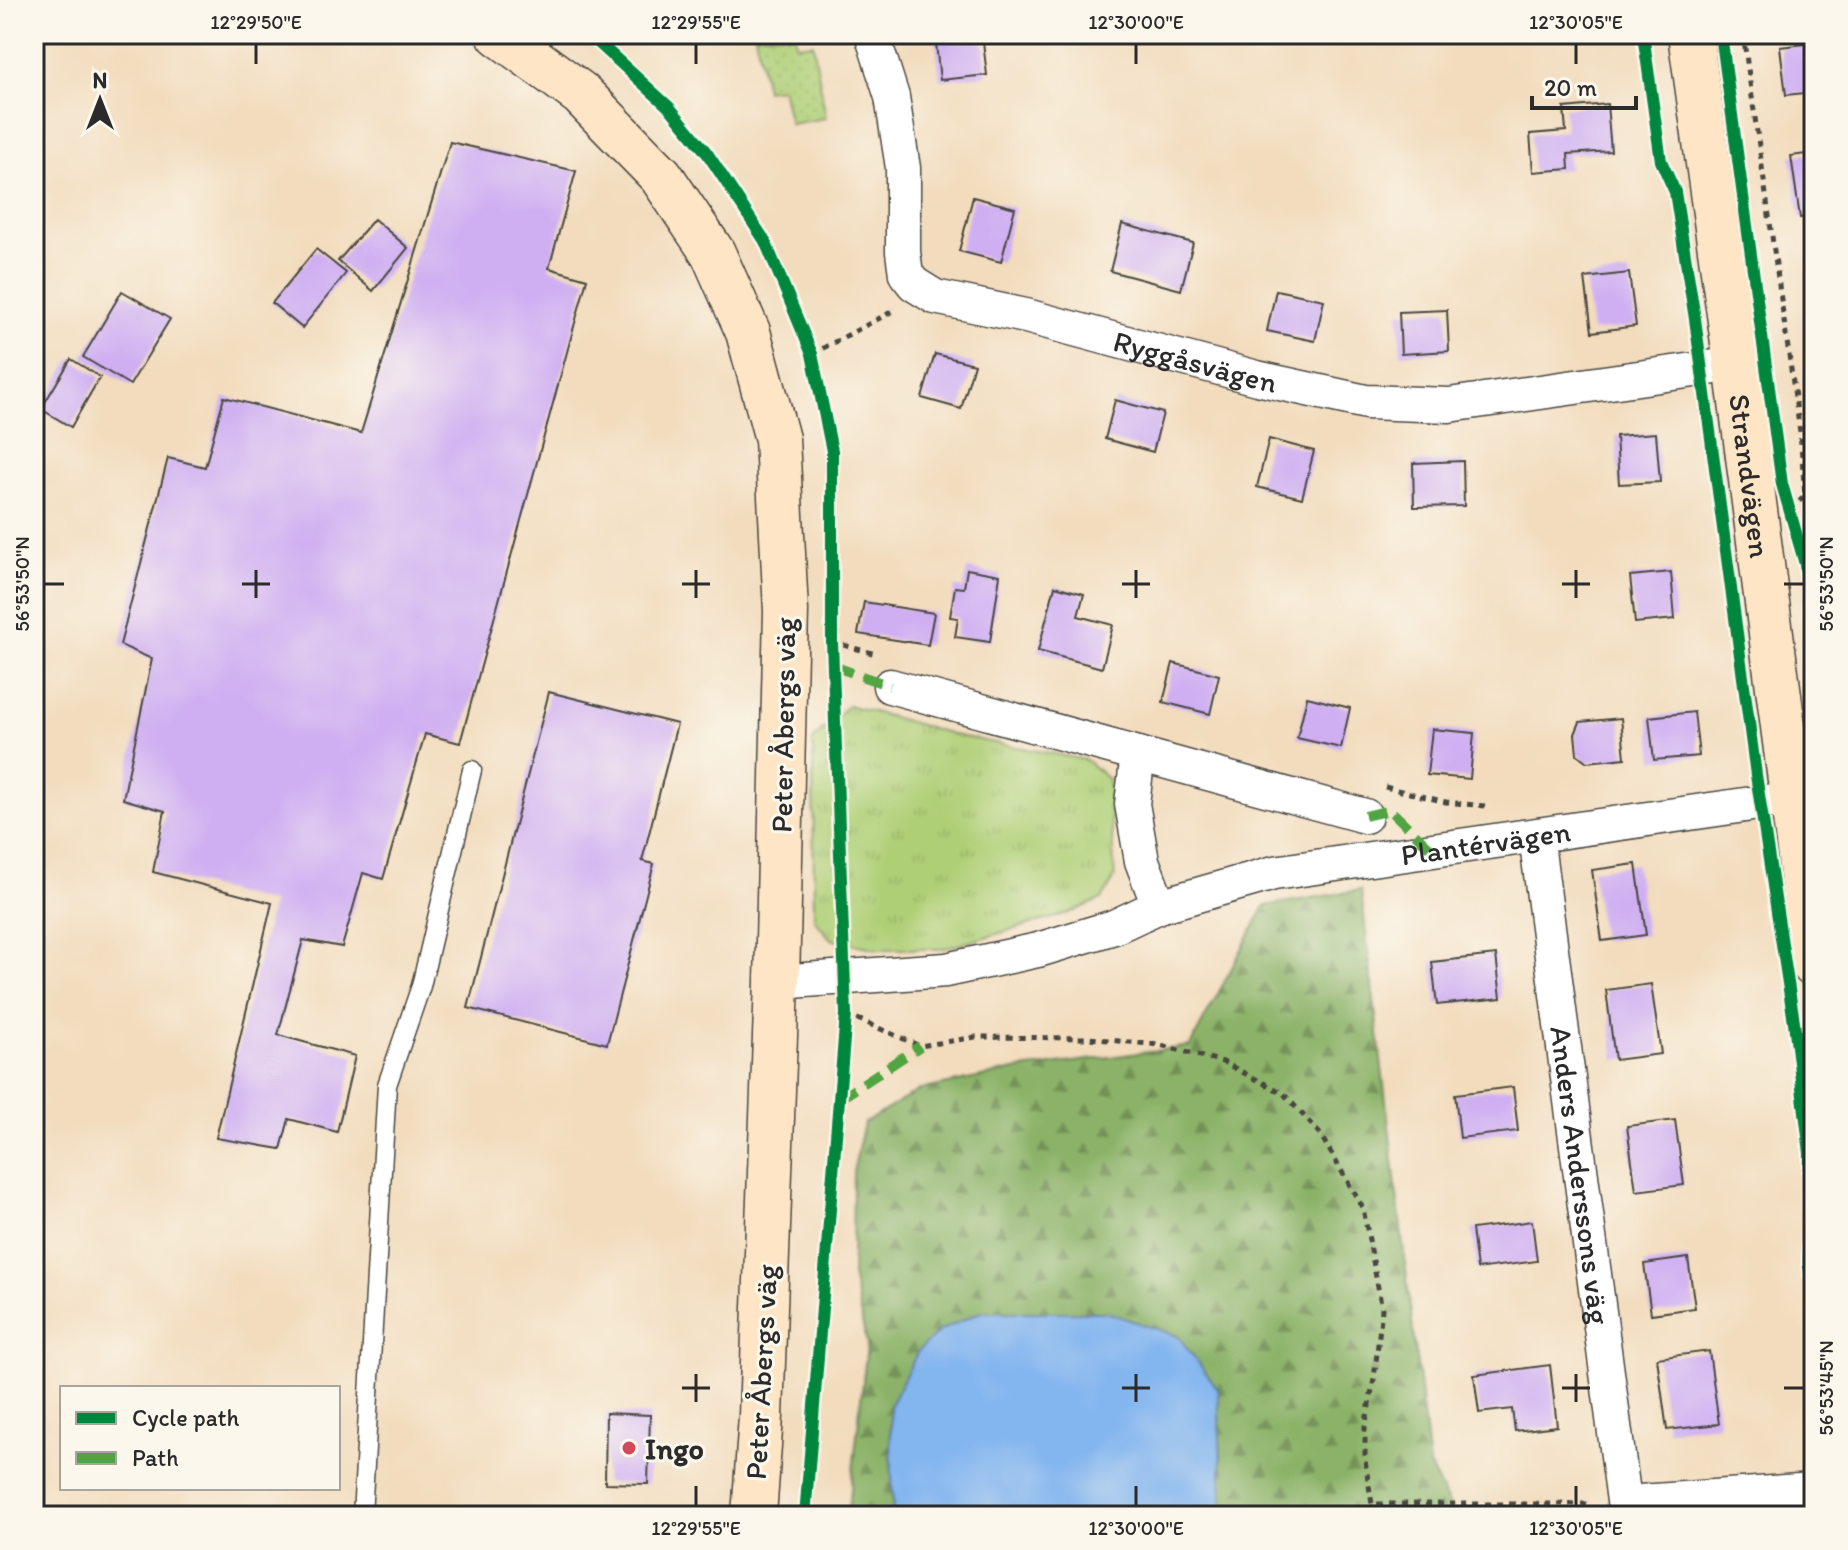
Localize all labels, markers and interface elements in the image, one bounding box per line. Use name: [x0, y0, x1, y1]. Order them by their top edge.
text: 12°29'50"E: [210, 10, 302, 34]
text: 12°29'55"E: [651, 10, 741, 34]
text: 12°30'00"E: [1088, 10, 1184, 34]
text: 12°30'05"E: [1529, 10, 1623, 34]
north arrow: [60, 60, 140, 140]
scale bar: [1532, 60, 1636, 110]
text: N: [93, 67, 107, 94]
text: 20 m: [1544, 73, 1597, 102]
street label: Ryggåsvägen: [1110, 322, 1281, 400]
street label: Strandvägen: [1722, 392, 1779, 560]
text: 56°53'50"N: [10, 536, 34, 632]
text: 56°53'50"N: [1814, 536, 1838, 632]
street label: Peter Åbergs väg: [763, 616, 803, 833]
street label: Plantérvägen: [1398, 812, 1573, 873]
street label: Anders Anderssons väg: [1543, 1024, 1619, 1327]
street label: Peter Åbergs väg: [737, 1263, 785, 1481]
text: 56°53'45"N: [1814, 1340, 1838, 1436]
legend: [60, 1386, 340, 1490]
text: Cycle path: [132, 1403, 239, 1432]
place label: Ingo: [645, 1430, 704, 1467]
marker: Ingo: [620, 1439, 638, 1457]
text: Path: [132, 1443, 179, 1472]
text: 12°29'55"E: [651, 1516, 741, 1540]
text: 12°30'00"E: [1088, 1516, 1184, 1540]
text: 12°30'05"E: [1529, 1516, 1623, 1540]

